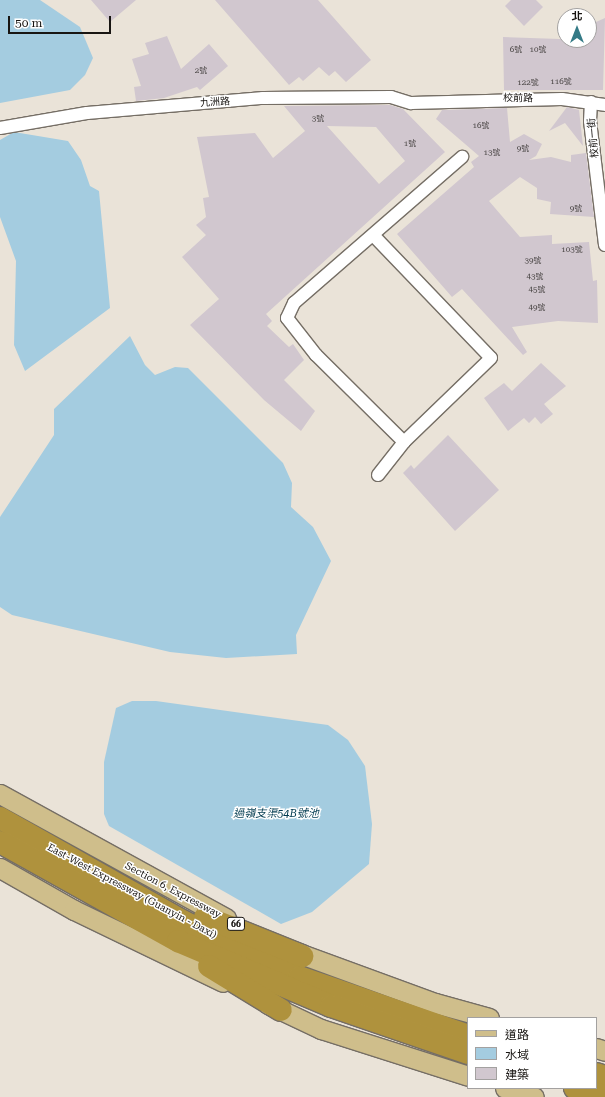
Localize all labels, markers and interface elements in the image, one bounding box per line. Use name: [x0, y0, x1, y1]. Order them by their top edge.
scale bar: [10, 8, 113, 34]
north arrow: [557, 8, 597, 48]
text: 北: [572, 10, 583, 23]
text: 50 m: [15, 16, 42, 30]
house number: 6號: [510, 45, 522, 55]
house number: 10號: [530, 45, 546, 55]
house number: 2號: [195, 66, 207, 76]
house number: 116號: [550, 77, 572, 87]
house number: 122號: [517, 78, 539, 88]
street label: 校前路: [503, 92, 533, 104]
street label: 九洲路: [200, 95, 230, 109]
house number: 3號: [312, 114, 324, 124]
street label: 校前一街: [585, 118, 601, 158]
house number: 16號: [473, 121, 489, 131]
house number: 1號: [404, 139, 416, 149]
house number: 9號: [517, 144, 529, 154]
house number: 13號: [484, 148, 500, 158]
house number: 9號: [570, 204, 582, 214]
house number: 103號: [561, 245, 583, 255]
house number: 39號: [525, 256, 541, 266]
house number: 43號: [527, 272, 543, 282]
house number: 45號: [529, 285, 545, 295]
house number: 49號: [529, 303, 545, 313]
water label: 過嶺支渠54B號池: [233, 807, 319, 821]
street label: East-West Expressway (Guanyin - Daxi): [45, 841, 219, 941]
street label: Section 6, Expressway: [123, 860, 223, 920]
road number: 66: [226, 917, 246, 931]
legend: [467, 1017, 597, 1089]
text: 道路: [505, 1028, 529, 1042]
text: 水域: [505, 1048, 529, 1062]
text: 建築: [505, 1068, 529, 1082]

